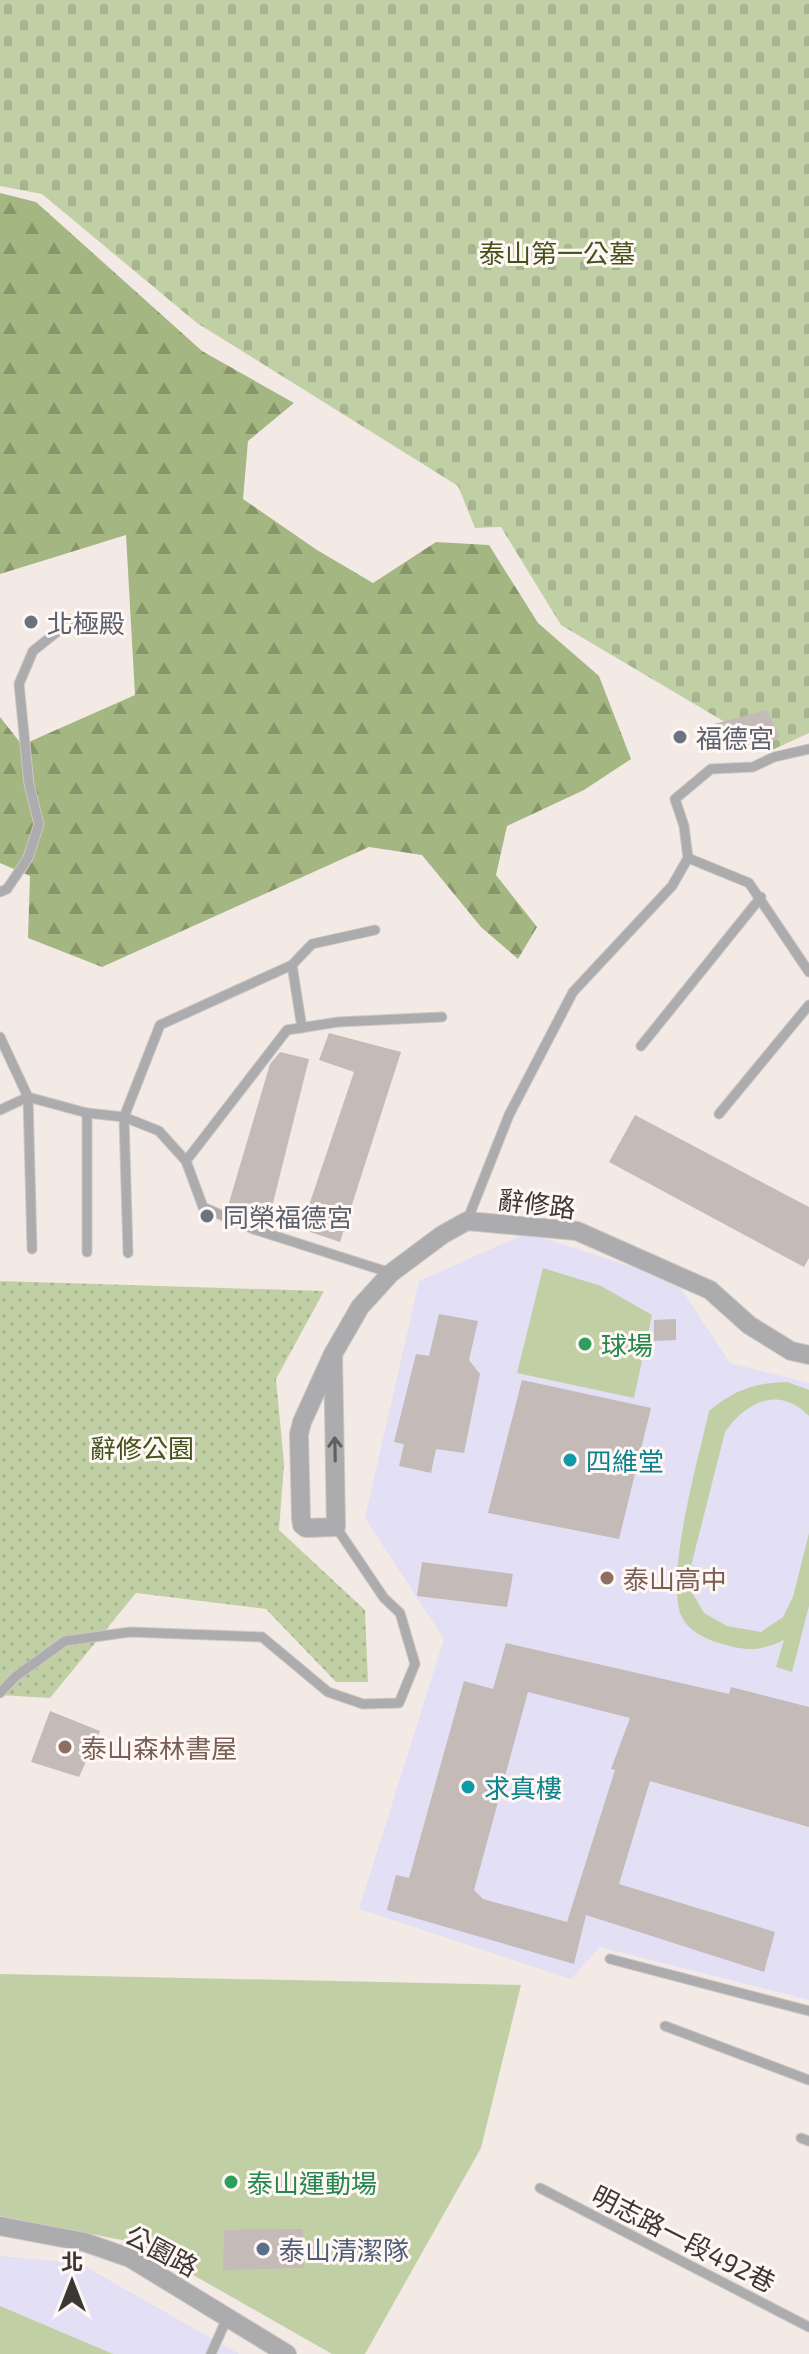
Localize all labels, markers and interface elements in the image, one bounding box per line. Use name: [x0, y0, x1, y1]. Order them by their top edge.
park label: 泰山第一公墓: [479, 237, 635, 268]
place label: 北極殿: [47, 607, 125, 638]
marker: 北極殿: [22, 613, 40, 631]
place label: 福德宮: [696, 722, 774, 753]
marker: 福德宮: [671, 728, 689, 746]
street label: 辭修路: [496, 1183, 578, 1223]
place label: 同榮福德宮: [223, 1201, 353, 1232]
marker: 同榮福德宮: [198, 1207, 216, 1225]
place label: 球場: [601, 1329, 653, 1360]
marker: 球場: [576, 1335, 594, 1353]
park label: 辭修公園: [90, 1432, 194, 1463]
one-way arrow: [327, 1436, 342, 1463]
place label: 四維堂: [586, 1445, 664, 1476]
marker: 四維堂: [561, 1451, 579, 1469]
place label: 泰山高中: [623, 1563, 727, 1594]
marker: 泰山高中: [598, 1569, 616, 1587]
place label: 泰山森林書屋: [81, 1732, 237, 1763]
marker: 泰山森林書屋: [56, 1738, 74, 1756]
place label: 求真樓: [484, 1772, 562, 1803]
marker: 求真樓: [459, 1778, 477, 1796]
place label: 泰山運動場: [247, 2167, 377, 2198]
marker: 泰山運動場: [222, 2173, 240, 2191]
street label: 明志路一段492巷: [587, 2178, 781, 2298]
street label: 公園路: [120, 2218, 204, 2282]
place label: 泰山清潔隊: [279, 2234, 409, 2265]
marker: 泰山清潔隊: [254, 2240, 272, 2258]
north arrow: [32, 2242, 112, 2322]
text: 北: [61, 2248, 83, 2274]

